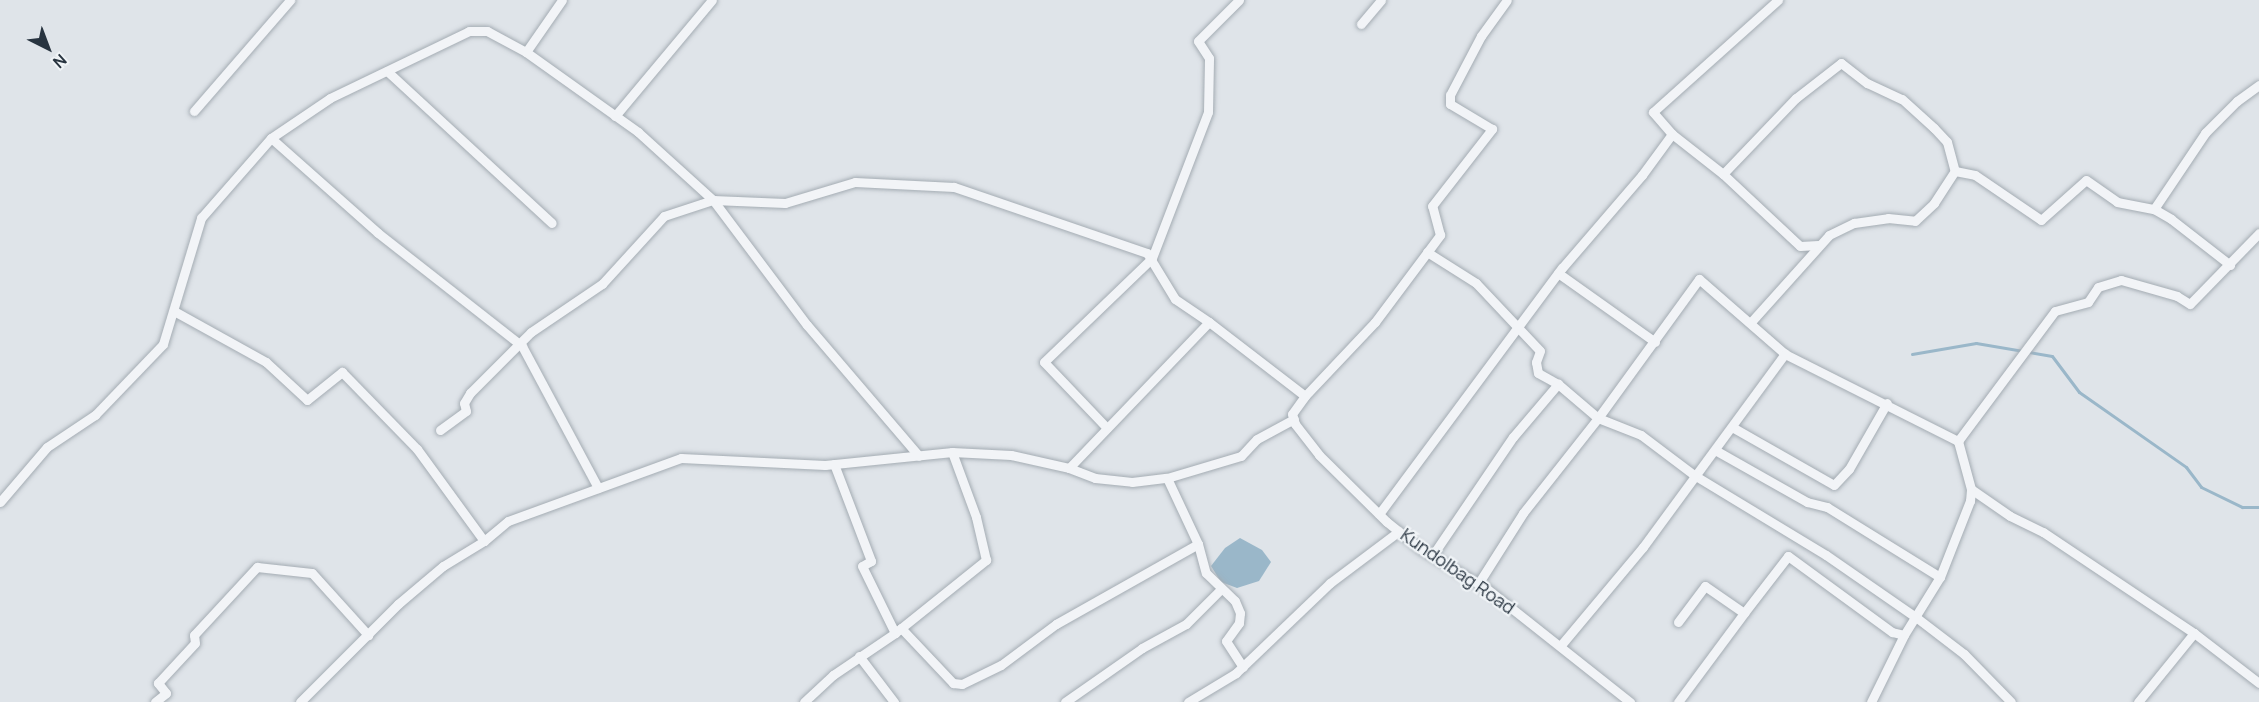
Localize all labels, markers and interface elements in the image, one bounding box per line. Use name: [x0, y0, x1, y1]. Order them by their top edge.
north arrow: [18, 18, 78, 78]
text: N: [48, 49, 72, 73]
street label: Kundolbag Road: [1397, 524, 1519, 618]

